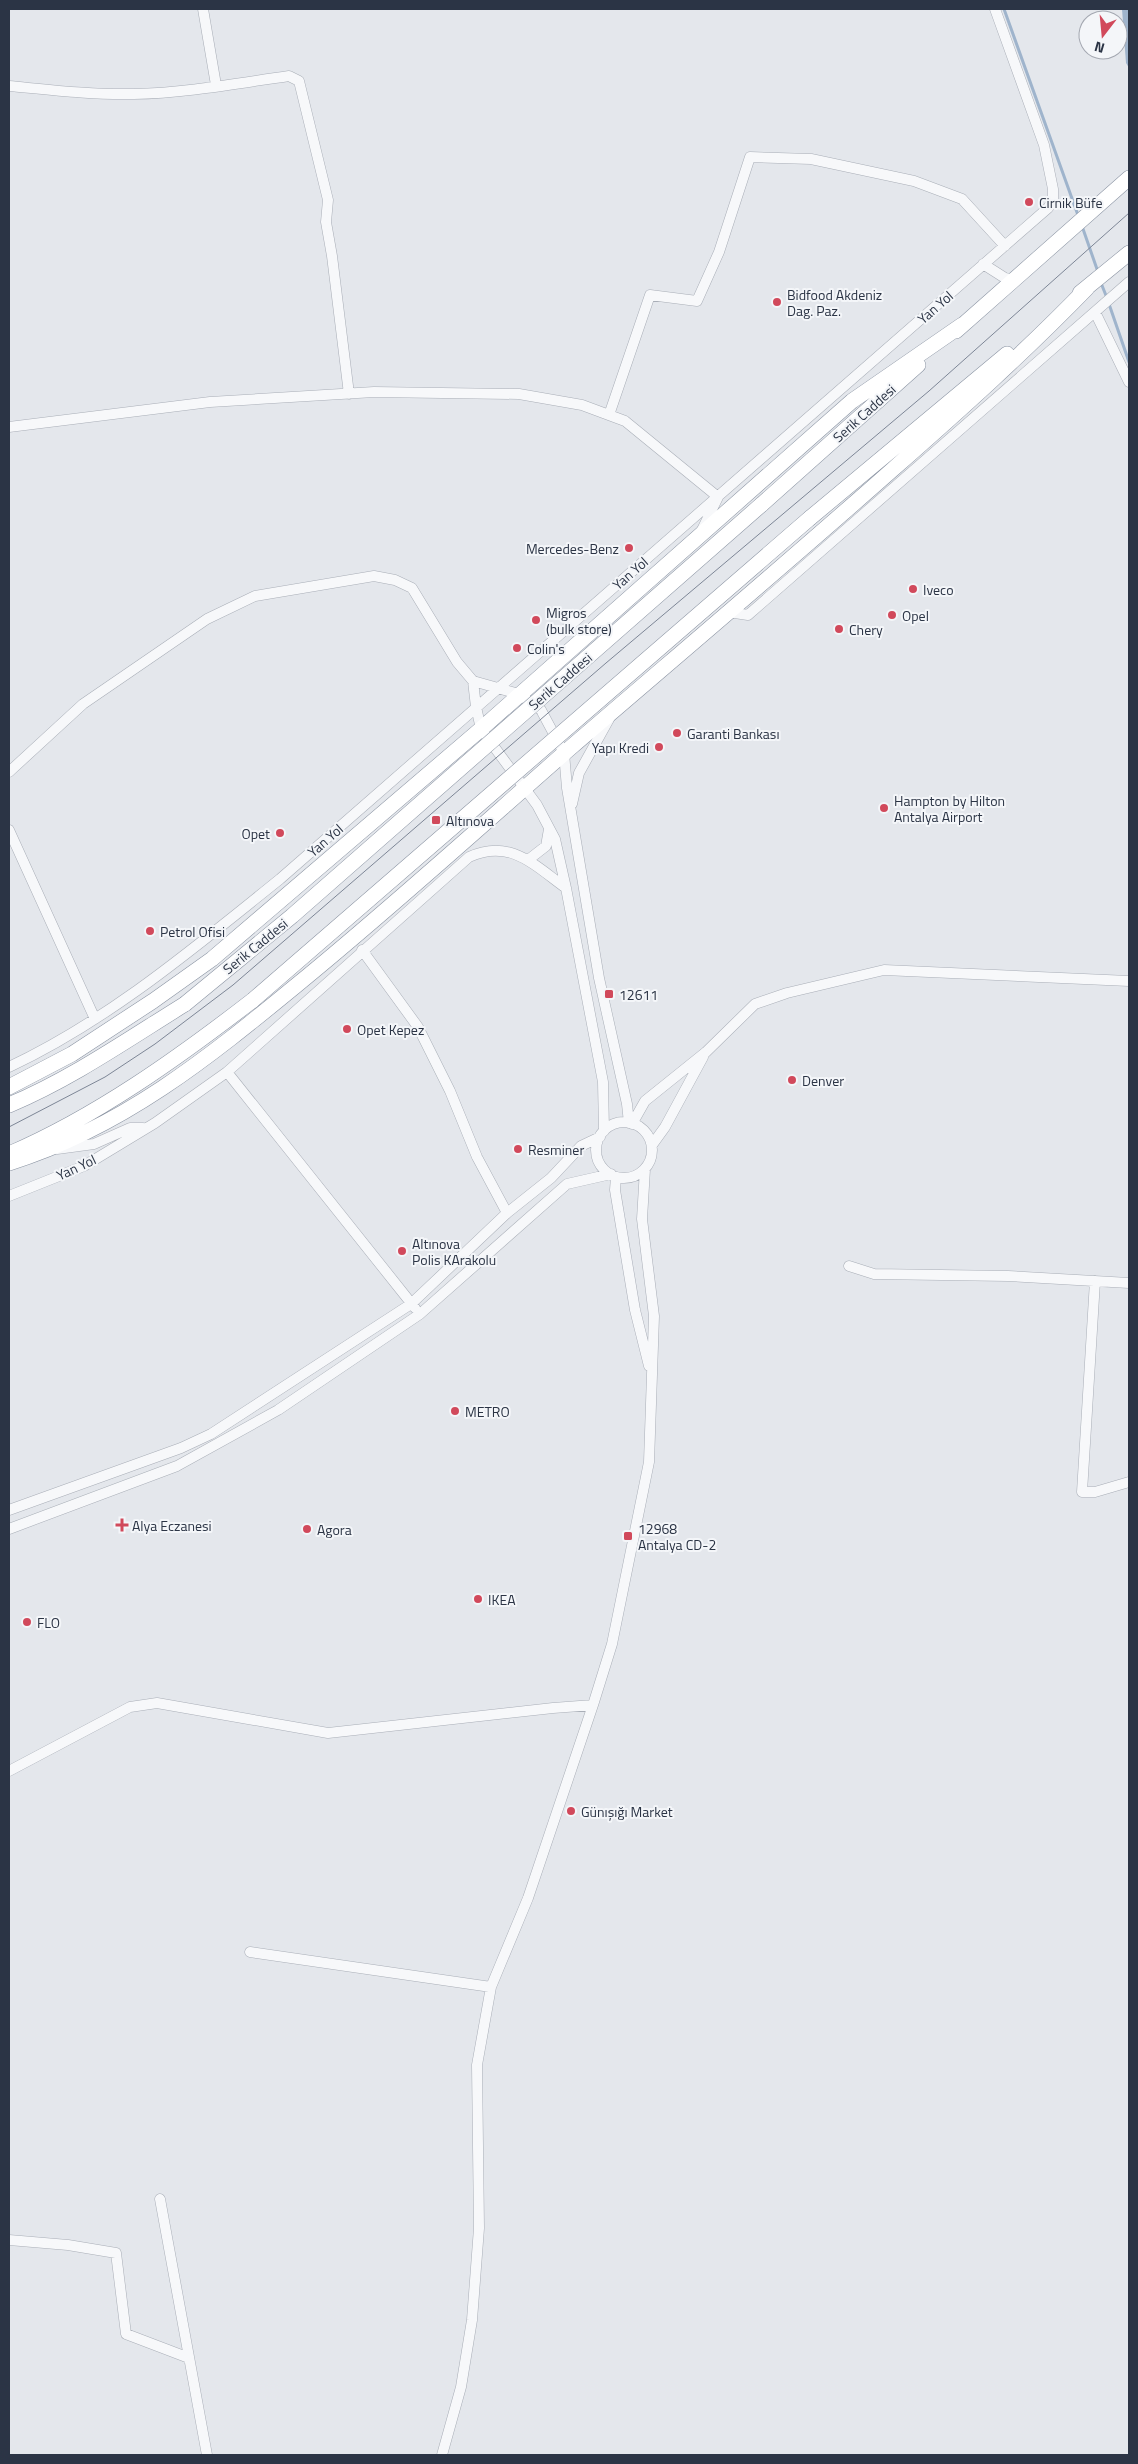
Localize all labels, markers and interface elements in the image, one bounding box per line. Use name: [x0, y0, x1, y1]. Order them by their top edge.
north arrow: [1078, 10, 1128, 60]
text: N: [1092, 37, 1107, 59]
place label: Cirnik Büfe: [1039, 192, 1103, 213]
marker: Cirnik Büfe: [1023, 196, 1035, 208]
place label: Bidfood Akdeniz Dag. Paz.: [787, 284, 882, 321]
street label: Yan Yol: [912, 285, 958, 329]
marker: Bidfood Akdeniz Dag. Paz.: [771, 296, 783, 308]
street label: Serik Caddesi: [828, 379, 900, 447]
place label: Mercedes-Benz: [526, 538, 619, 559]
marker: Mercedes-Benz: [623, 542, 635, 554]
street label: Yan Yol: [607, 551, 653, 595]
place label: Iveco: [923, 579, 954, 600]
marker: Iveco: [907, 583, 919, 595]
place label: Migros (bulk store): [546, 602, 612, 639]
place label: Opel: [902, 605, 929, 626]
marker: Opel: [886, 609, 898, 621]
marker: Migros (bulk store): [530, 614, 542, 626]
place label: Chery: [849, 619, 883, 640]
marker: Chery: [833, 623, 845, 635]
place label: Colin's: [527, 638, 565, 659]
marker: Colin's: [511, 642, 523, 654]
street label: Serik Caddesi: [524, 647, 596, 715]
place label: Garanti Bankası: [687, 723, 779, 744]
marker: Garanti Bankası: [671, 727, 683, 739]
place label: Yapı Kredi: [592, 737, 649, 758]
marker: Yapı Kredi: [653, 741, 665, 753]
place label: Hampton by Hilton Antalya Airport: [894, 790, 1005, 827]
marker: Hampton by Hilton Antalya Airport: [878, 802, 890, 814]
place label: Altınova: [446, 810, 494, 831]
marker: Altınova: [430, 814, 442, 826]
street label: Yan Yol: [302, 818, 348, 862]
place label: Opet: [241, 823, 270, 844]
marker: Opet: [274, 827, 286, 839]
street label: Serik Caddesi: [218, 913, 292, 979]
place label: Petrol Ofisi: [160, 921, 225, 942]
marker: Petrol Ofisi: [144, 925, 156, 937]
place label: 12611: [619, 984, 658, 1005]
marker: 12611: [603, 988, 615, 1000]
place label: Opet Kepez: [357, 1019, 424, 1040]
marker: Opet Kepez: [341, 1023, 353, 1035]
place label: Denver: [802, 1070, 844, 1091]
marker: Denver: [786, 1074, 798, 1086]
place label: Resminer: [528, 1139, 584, 1160]
marker: Resminer: [512, 1143, 524, 1155]
street label: Yan Yol: [53, 1149, 99, 1185]
place label: Altınova Polis KArakolu: [412, 1233, 496, 1270]
marker: Altınova Polis KArakolu: [396, 1245, 408, 1257]
place label: METRO: [465, 1401, 510, 1422]
marker: METRO: [449, 1405, 461, 1417]
place label: Alya Eczanesi: [132, 1515, 212, 1536]
place label: 12968 Antalya CD-2: [638, 1518, 716, 1555]
marker: Alya Eczanesi: [116, 1519, 128, 1531]
place label: Agora: [317, 1519, 352, 1540]
marker: Agora: [301, 1523, 313, 1535]
marker: 12968 Antalya CD-2: [622, 1530, 634, 1542]
place label: IKEA: [488, 1589, 516, 1610]
marker: IKEA: [472, 1593, 484, 1605]
place label: FLO: [37, 1612, 60, 1633]
marker: FLO: [21, 1616, 33, 1628]
place label: Günışığı Market: [581, 1801, 673, 1822]
marker: Günışığı Market: [565, 1805, 577, 1817]

